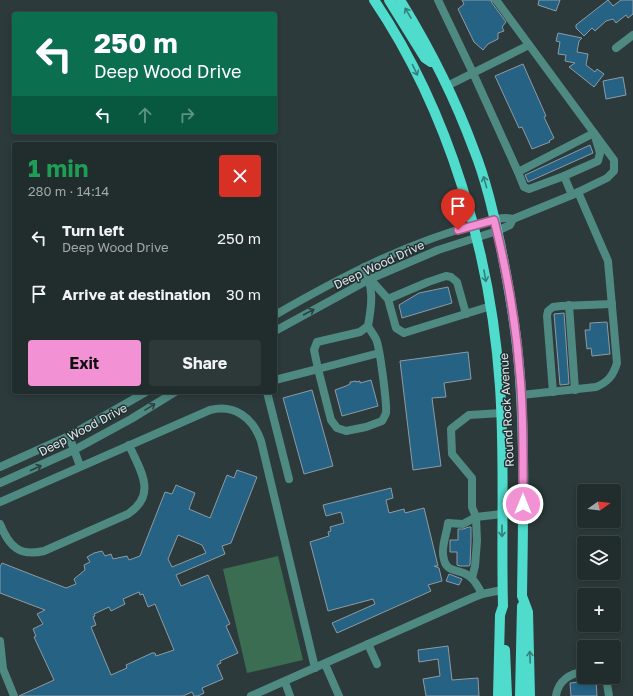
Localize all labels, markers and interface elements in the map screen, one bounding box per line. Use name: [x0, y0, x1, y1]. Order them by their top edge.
one-way arrow: [403, 7, 411, 19]
text: 250 m: [94, 26, 178, 59]
icon: left: [28, 28, 80, 80]
text: Deep Wood Drive: [94, 60, 241, 82]
one-way arrow: [412, 63, 419, 75]
icon: left: [92, 104, 114, 126]
icon: ahead: [134, 104, 156, 126]
icon: right: [176, 104, 198, 126]
text: 1 min: [28, 153, 88, 182]
button: close: [219, 155, 261, 197]
one-way arrow: [481, 176, 488, 189]
text: 280 m · 14:14: [28, 183, 109, 199]
pin: [441, 189, 475, 230]
icon: arrive: [447, 195, 469, 217]
text: Turn left: [62, 221, 124, 239]
icon: left: [28, 227, 50, 249]
text: 250 m: [217, 229, 261, 247]
street label: Deep Wood Drive: [331, 237, 427, 292]
text: Deep Wood Drive: [62, 239, 168, 255]
one-way arrow: [481, 269, 489, 282]
icon: arrive: [28, 283, 50, 305]
text: Arrive at destination: [62, 285, 211, 303]
text: 30 m: [226, 285, 261, 303]
one-way arrow: [303, 308, 315, 315]
button: Exit: [28, 340, 141, 386]
button: Share: [149, 340, 261, 386]
street label: Round Rock Avenue: [496, 353, 517, 467]
street label: Deep Wood Drive: [36, 400, 130, 459]
one-way arrow: [144, 402, 156, 410]
one-way arrow: [29, 463, 41, 471]
position arrow: [502, 483, 544, 525]
north arrow: [577, 484, 621, 528]
map controls: [577, 484, 621, 684]
one-way arrow: [498, 524, 506, 537]
button: layers: [577, 536, 621, 580]
button: +: [577, 588, 621, 632]
button: −: [577, 640, 621, 684]
one-way arrow: [526, 651, 534, 664]

